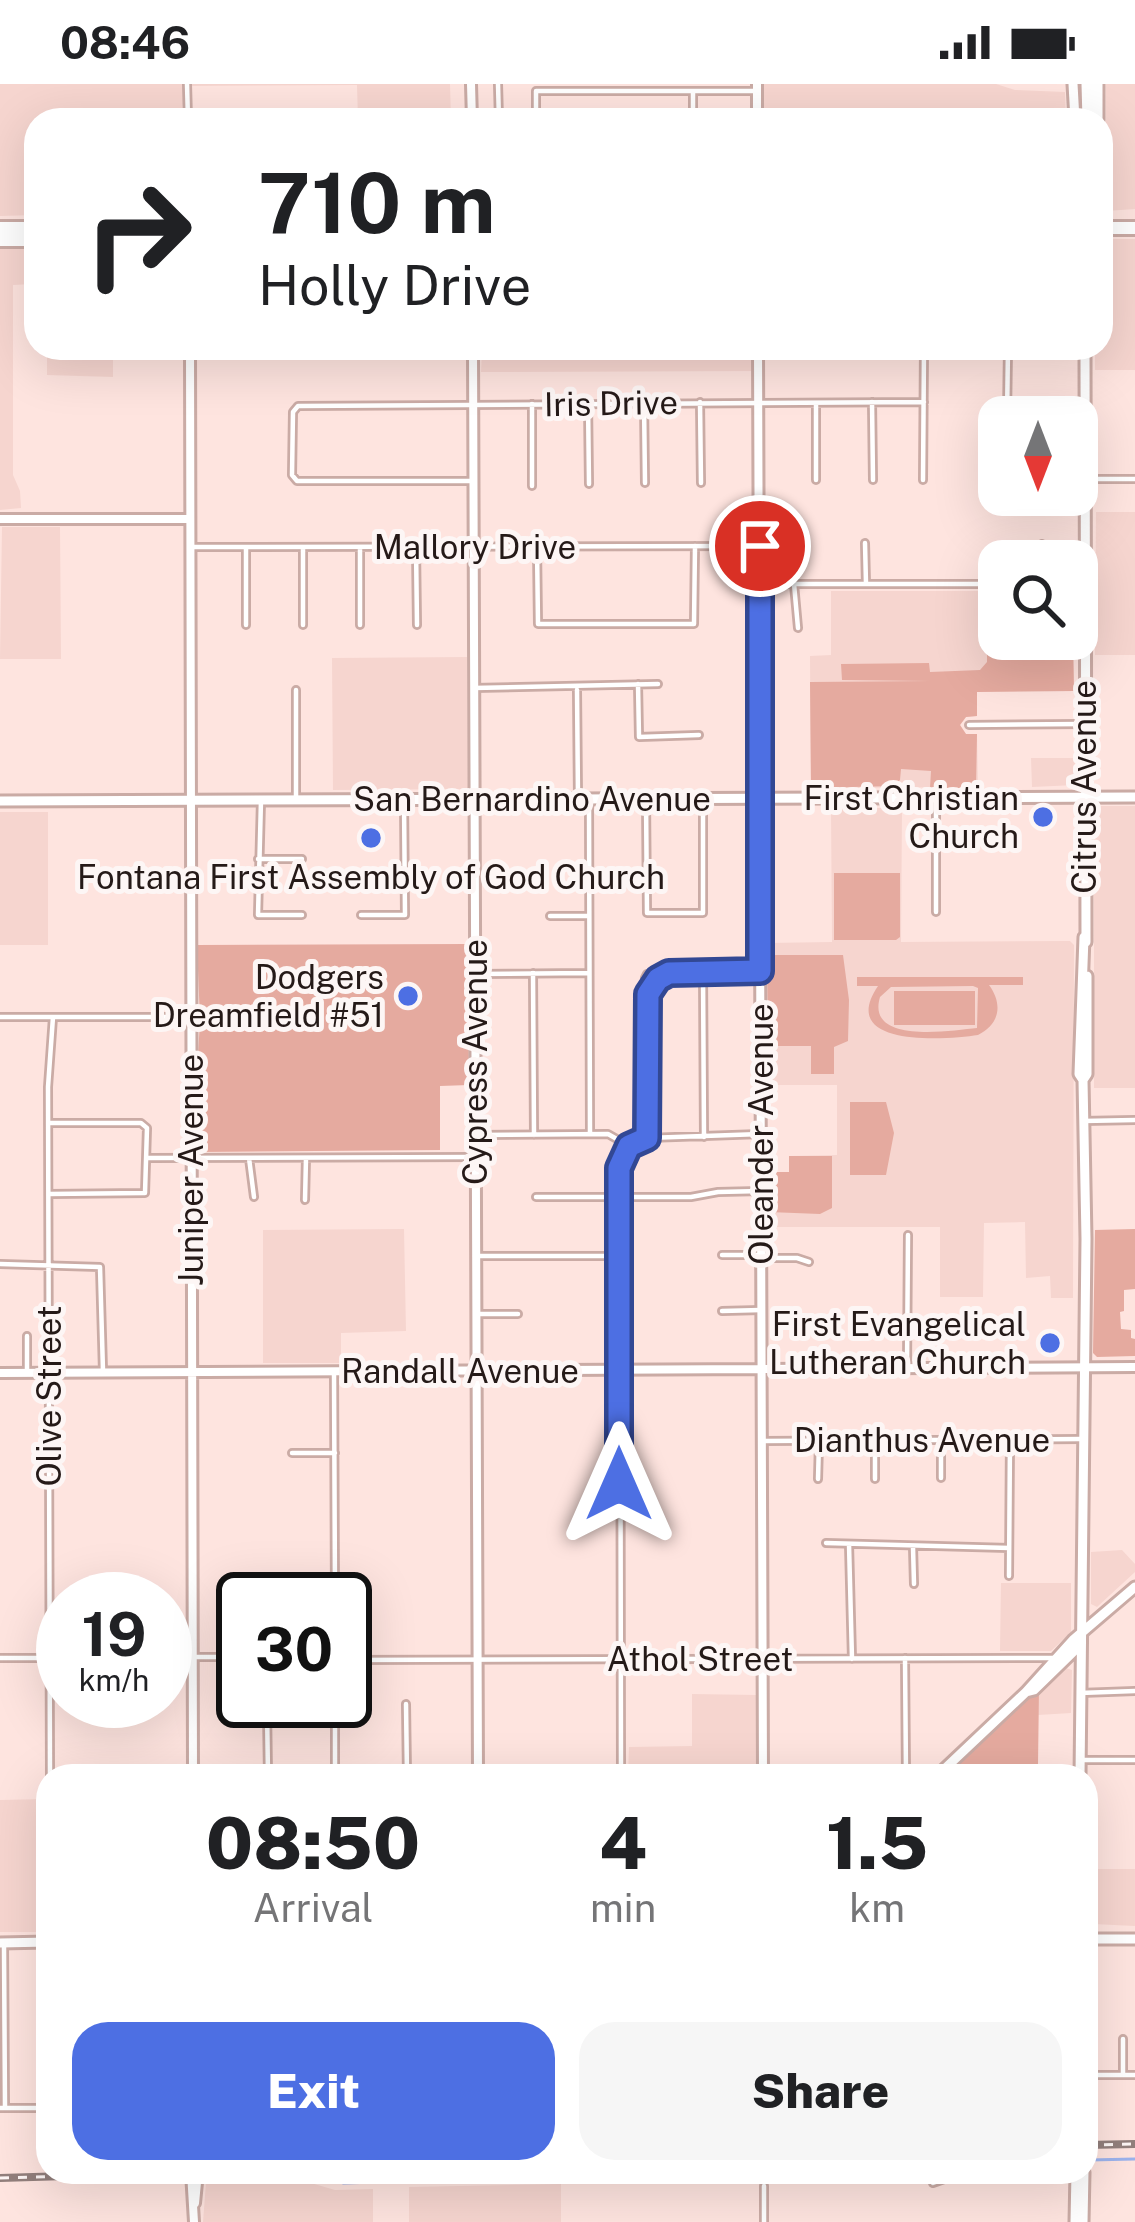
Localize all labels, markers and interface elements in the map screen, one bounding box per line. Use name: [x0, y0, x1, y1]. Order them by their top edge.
text: 08:46: [60, 16, 190, 69]
text: 710 m: [258, 153, 496, 252]
icon: right: [60, 156, 216, 312]
text: Holly Drive: [258, 254, 531, 317]
street label: Iris Drive: [544, 383, 678, 423]
north arrow: [978, 396, 1098, 516]
map controls: [978, 396, 1098, 660]
pin: [709, 495, 811, 597]
icon: arrive: [727, 513, 793, 579]
street label: Mallory Drive: [374, 528, 576, 566]
button: search: [978, 540, 1098, 660]
street label: Citrus Avenue: [1065, 680, 1103, 894]
place label: First Christian Church: [804, 779, 1019, 855]
street label: San Bernardino Avenue: [353, 780, 711, 818]
marker: First Christian Church: [1030, 804, 1056, 830]
marker: Fontana First Assembly of God Church: [358, 825, 384, 851]
place label: Fontana First Assembly of God Church: [77, 858, 665, 896]
street label: Cypress Avenue: [456, 939, 494, 1185]
place label: Dodgers Dreamfield #51: [153, 958, 384, 1034]
marker: Dodgers Dreamfield #51: [395, 983, 421, 1009]
street label: Oleander Avenue: [742, 1003, 780, 1265]
street label: Juniper Avenue: [172, 1054, 210, 1286]
street label: Olive Street: [30, 1305, 68, 1487]
place label: First Evangelical Lutheran Church: [769, 1305, 1026, 1381]
marker: First Evangelical Lutheran Church: [1037, 1330, 1063, 1356]
street label: Randall Avenue: [341, 1352, 579, 1390]
position arrow: [556, 1421, 682, 1547]
street label: Dianthus Avenue: [794, 1421, 1050, 1459]
speed limit sign: 30: [216, 1572, 372, 1728]
text: 19: [81, 1599, 147, 1670]
street label: Athol Street: [607, 1640, 793, 1678]
text: km/h: [79, 1662, 149, 1698]
text: 08:50: [206, 1801, 420, 1885]
text: 4: [599, 1801, 647, 1885]
text: 1.5: [826, 1801, 928, 1885]
text: Arrival: [253, 1885, 373, 1931]
text: min: [590, 1885, 656, 1931]
text: km: [849, 1885, 905, 1931]
button: Exit: [72, 2022, 555, 2160]
button: Share: [579, 2022, 1062, 2160]

